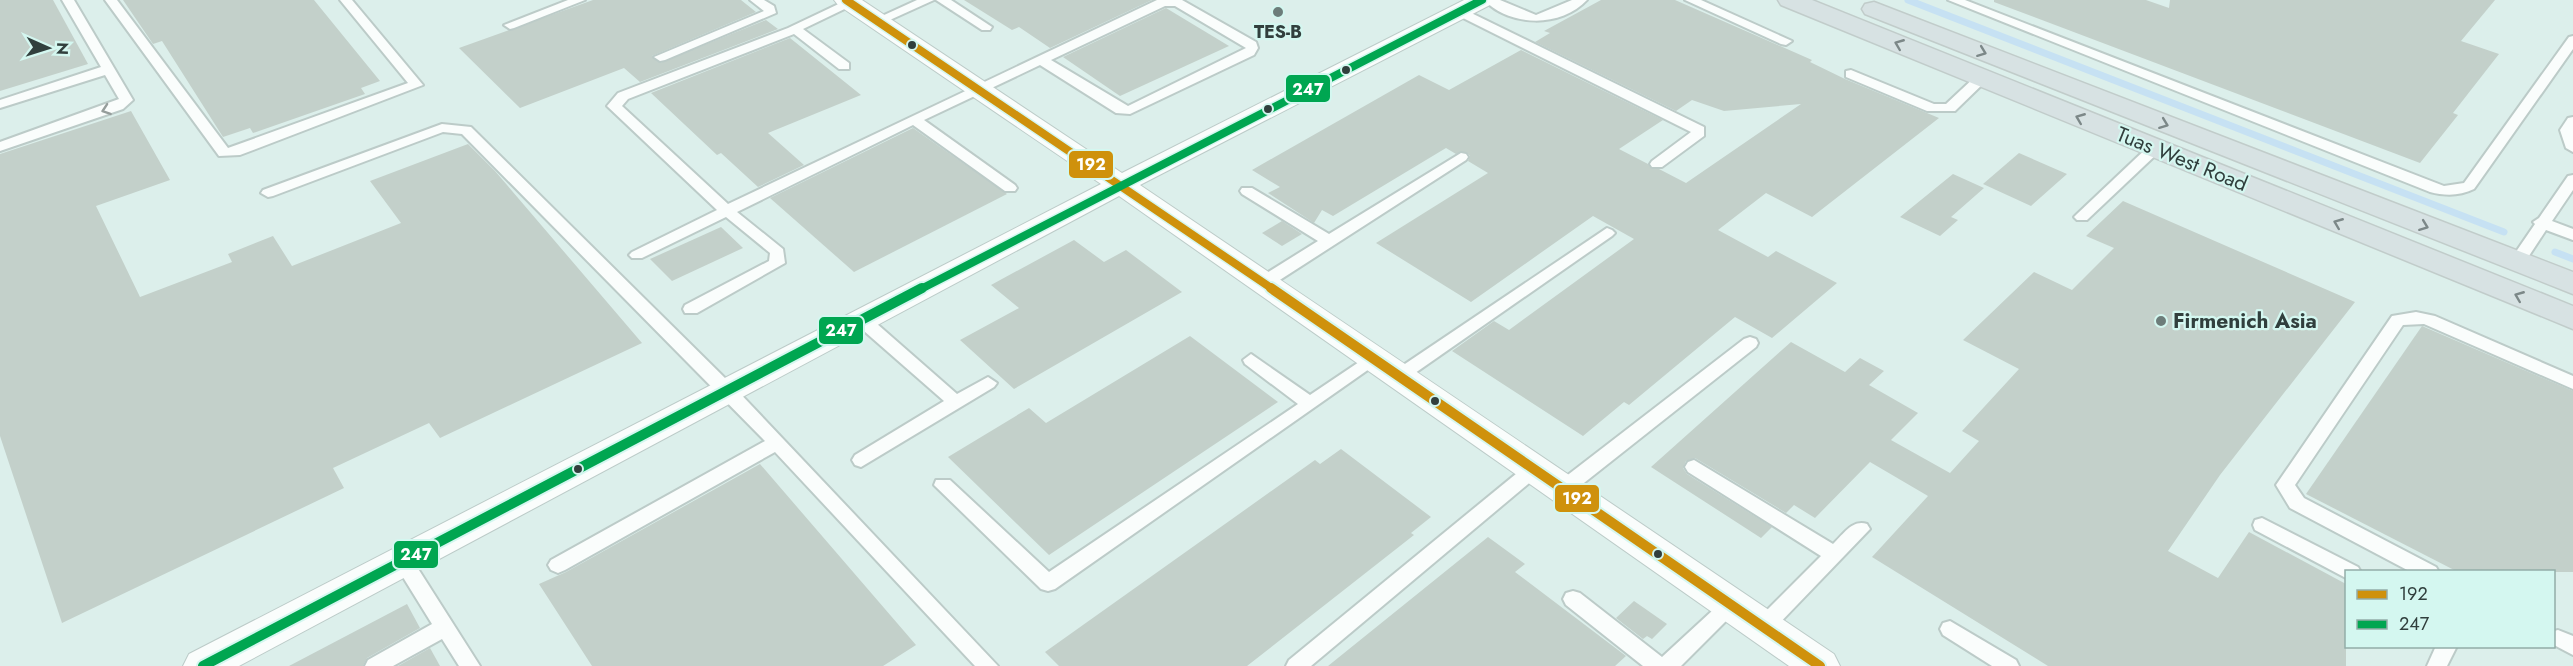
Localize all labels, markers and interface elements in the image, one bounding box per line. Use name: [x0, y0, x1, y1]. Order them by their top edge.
marker: TES-B: [1271, 5, 1285, 19]
north arrow: [18, 18, 78, 78]
place label: TES-B: [1254, 19, 1302, 45]
unlabelled marker: [906, 39, 918, 51]
one-way arrow: [1894, 39, 1905, 51]
text: N: [51, 42, 74, 56]
one-way arrow: [1976, 45, 1987, 57]
unlabelled marker: [1340, 64, 1352, 76]
line badge: 247: [1285, 74, 1331, 103]
text: 247: [1292, 78, 1324, 101]
one-way arrow: [101, 103, 112, 116]
unlabelled marker: [1262, 103, 1274, 115]
one-way arrow: [2075, 112, 2086, 125]
one-way arrow: [2158, 116, 2169, 129]
street label: Tuas West Road: [2112, 119, 2252, 199]
line badge: 192: [1068, 150, 1114, 179]
text: 192: [1076, 153, 1106, 176]
one-way arrow: [2334, 218, 2345, 230]
one-way arrow: [2417, 219, 2428, 231]
one-way arrow: [2514, 291, 2525, 303]
place label: Firmenich Asia: [2173, 306, 2317, 336]
marker: Firmenich Asia: [2154, 314, 2168, 328]
line badge: 247: [818, 316, 864, 345]
text: 247: [825, 319, 857, 342]
unlabelled marker: [1429, 395, 1441, 407]
unlabelled marker: [572, 463, 584, 475]
line badge: 192: [1554, 484, 1600, 513]
text: 192: [1562, 487, 1592, 510]
line badge: 247: [393, 540, 439, 569]
text: 247: [400, 543, 432, 566]
unlabelled marker: [1652, 548, 1664, 560]
legend: [2345, 570, 2555, 648]
text: 192: [2399, 581, 2428, 607]
text: 247: [2399, 611, 2430, 637]

